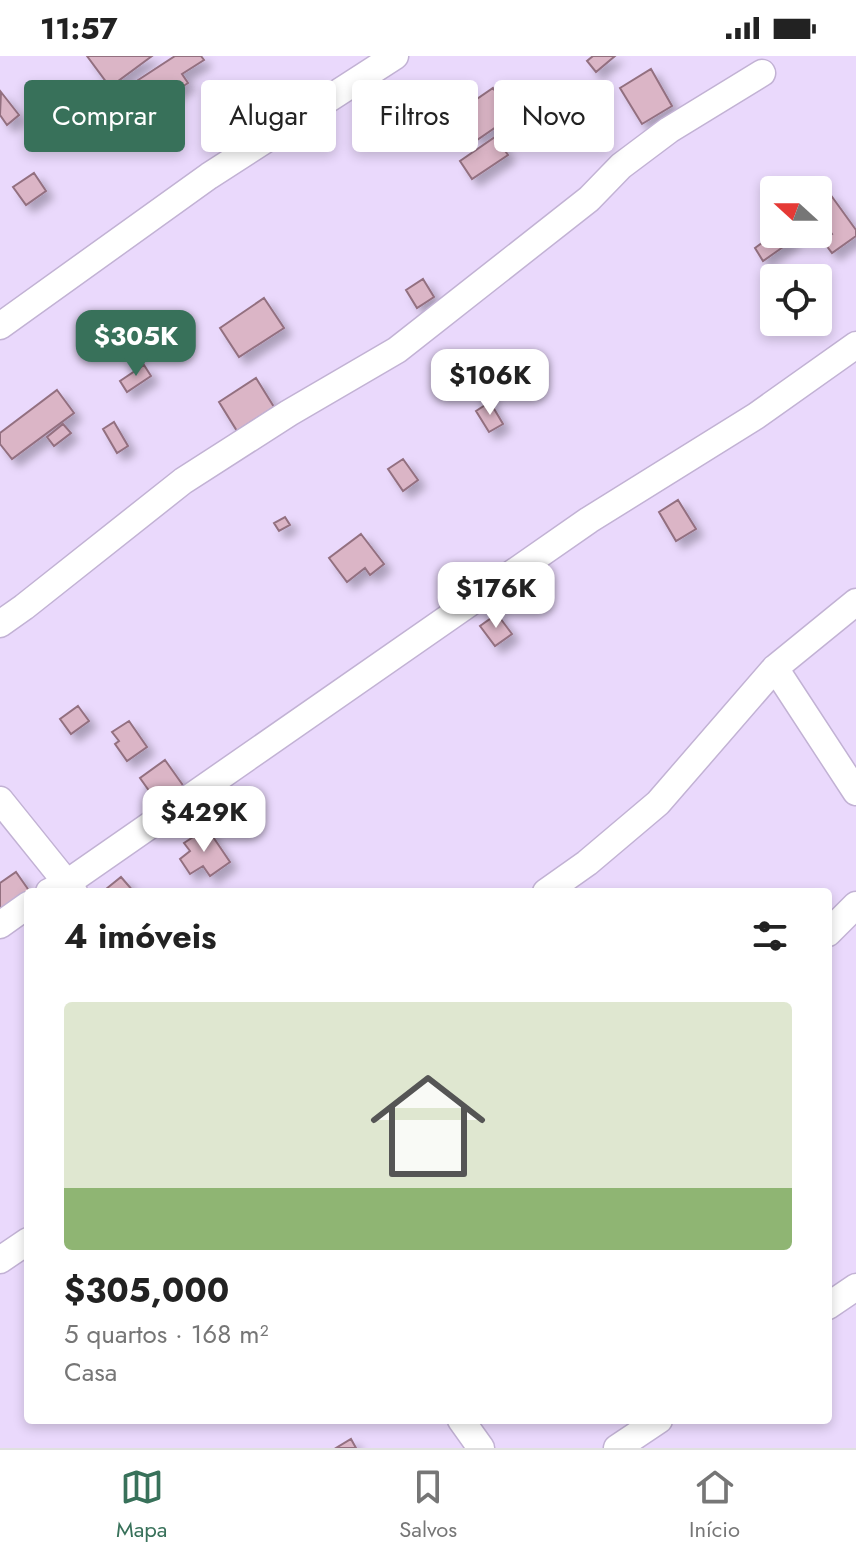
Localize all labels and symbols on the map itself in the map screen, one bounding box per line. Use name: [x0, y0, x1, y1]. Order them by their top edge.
north arrow: [760, 176, 832, 248]
pin: $305K: [80, 310, 192, 378]
pin: $106K: [434, 349, 546, 417]
pin: $176K: [440, 562, 552, 630]
pin: $429K: [148, 786, 260, 854]

